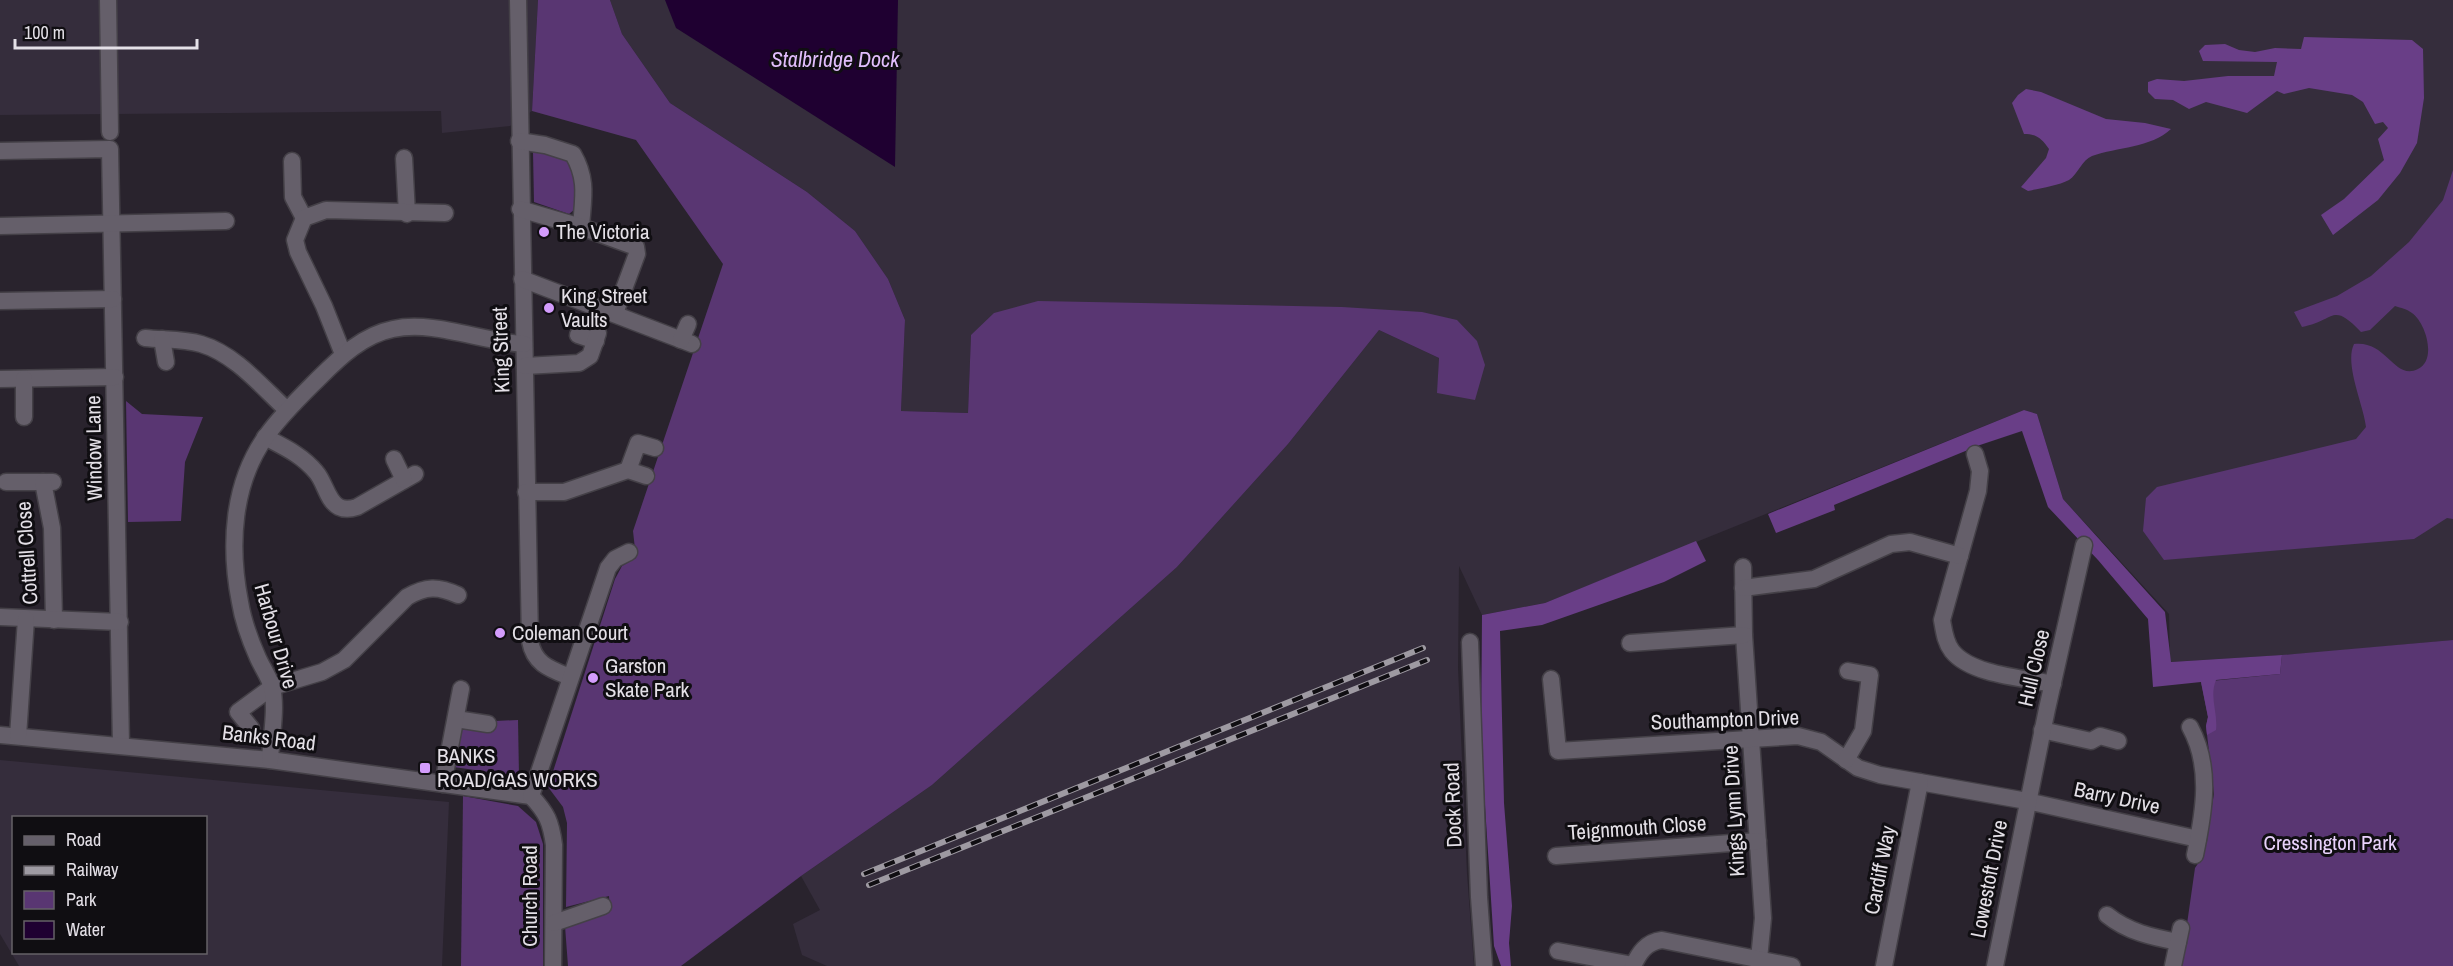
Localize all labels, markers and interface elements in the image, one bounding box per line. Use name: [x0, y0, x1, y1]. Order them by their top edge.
scale bar: [15, 12, 196, 50]
text: 100 m: [24, 20, 65, 45]
water label: Stalbridge Dock: [771, 44, 900, 74]
place label: The Victoria: [556, 217, 650, 246]
marker: The Victoria: [537, 225, 551, 239]
place label: King Street Vaults: [561, 281, 647, 334]
marker: King Street Vaults: [542, 301, 556, 315]
street label: King Street: [484, 306, 516, 394]
street label: Window Lane: [78, 395, 109, 501]
street label: Cottrell Close: [8, 500, 45, 606]
street label: Harbour Drive: [248, 580, 305, 692]
place label: Coleman Court: [512, 618, 628, 647]
marker: Coleman Court: [493, 626, 507, 640]
street label: Hull Close: [2011, 626, 2056, 709]
place label: Garston Skate Park: [605, 651, 690, 704]
marker: Garston Skate Park: [586, 671, 600, 685]
street label: Southampton Drive: [1650, 702, 1800, 737]
street label: Banks Road: [221, 717, 317, 758]
place label: BANKS ROAD/GAS WORKS: [437, 741, 598, 794]
street label: Kings Lynn Drive: [1716, 745, 1751, 877]
marker: BANKS ROAD/GAS WORKS: [418, 761, 432, 775]
street label: Dock Road: [1437, 762, 1468, 848]
street label: Barry Drive: [2072, 774, 2163, 821]
street label: Teignmouth Close: [1567, 808, 1707, 847]
legend: [12, 816, 207, 954]
street label: Lowestoft Drive: [1963, 817, 2014, 940]
street label: Cardiff Way: [1857, 823, 1902, 917]
text: Road: [66, 827, 101, 852]
park label: Cressington Park: [2263, 828, 2397, 857]
street label: Church Road: [515, 845, 544, 947]
text: Railway: [66, 857, 119, 882]
text: Park: [66, 887, 97, 912]
text: Water: [66, 917, 105, 942]

